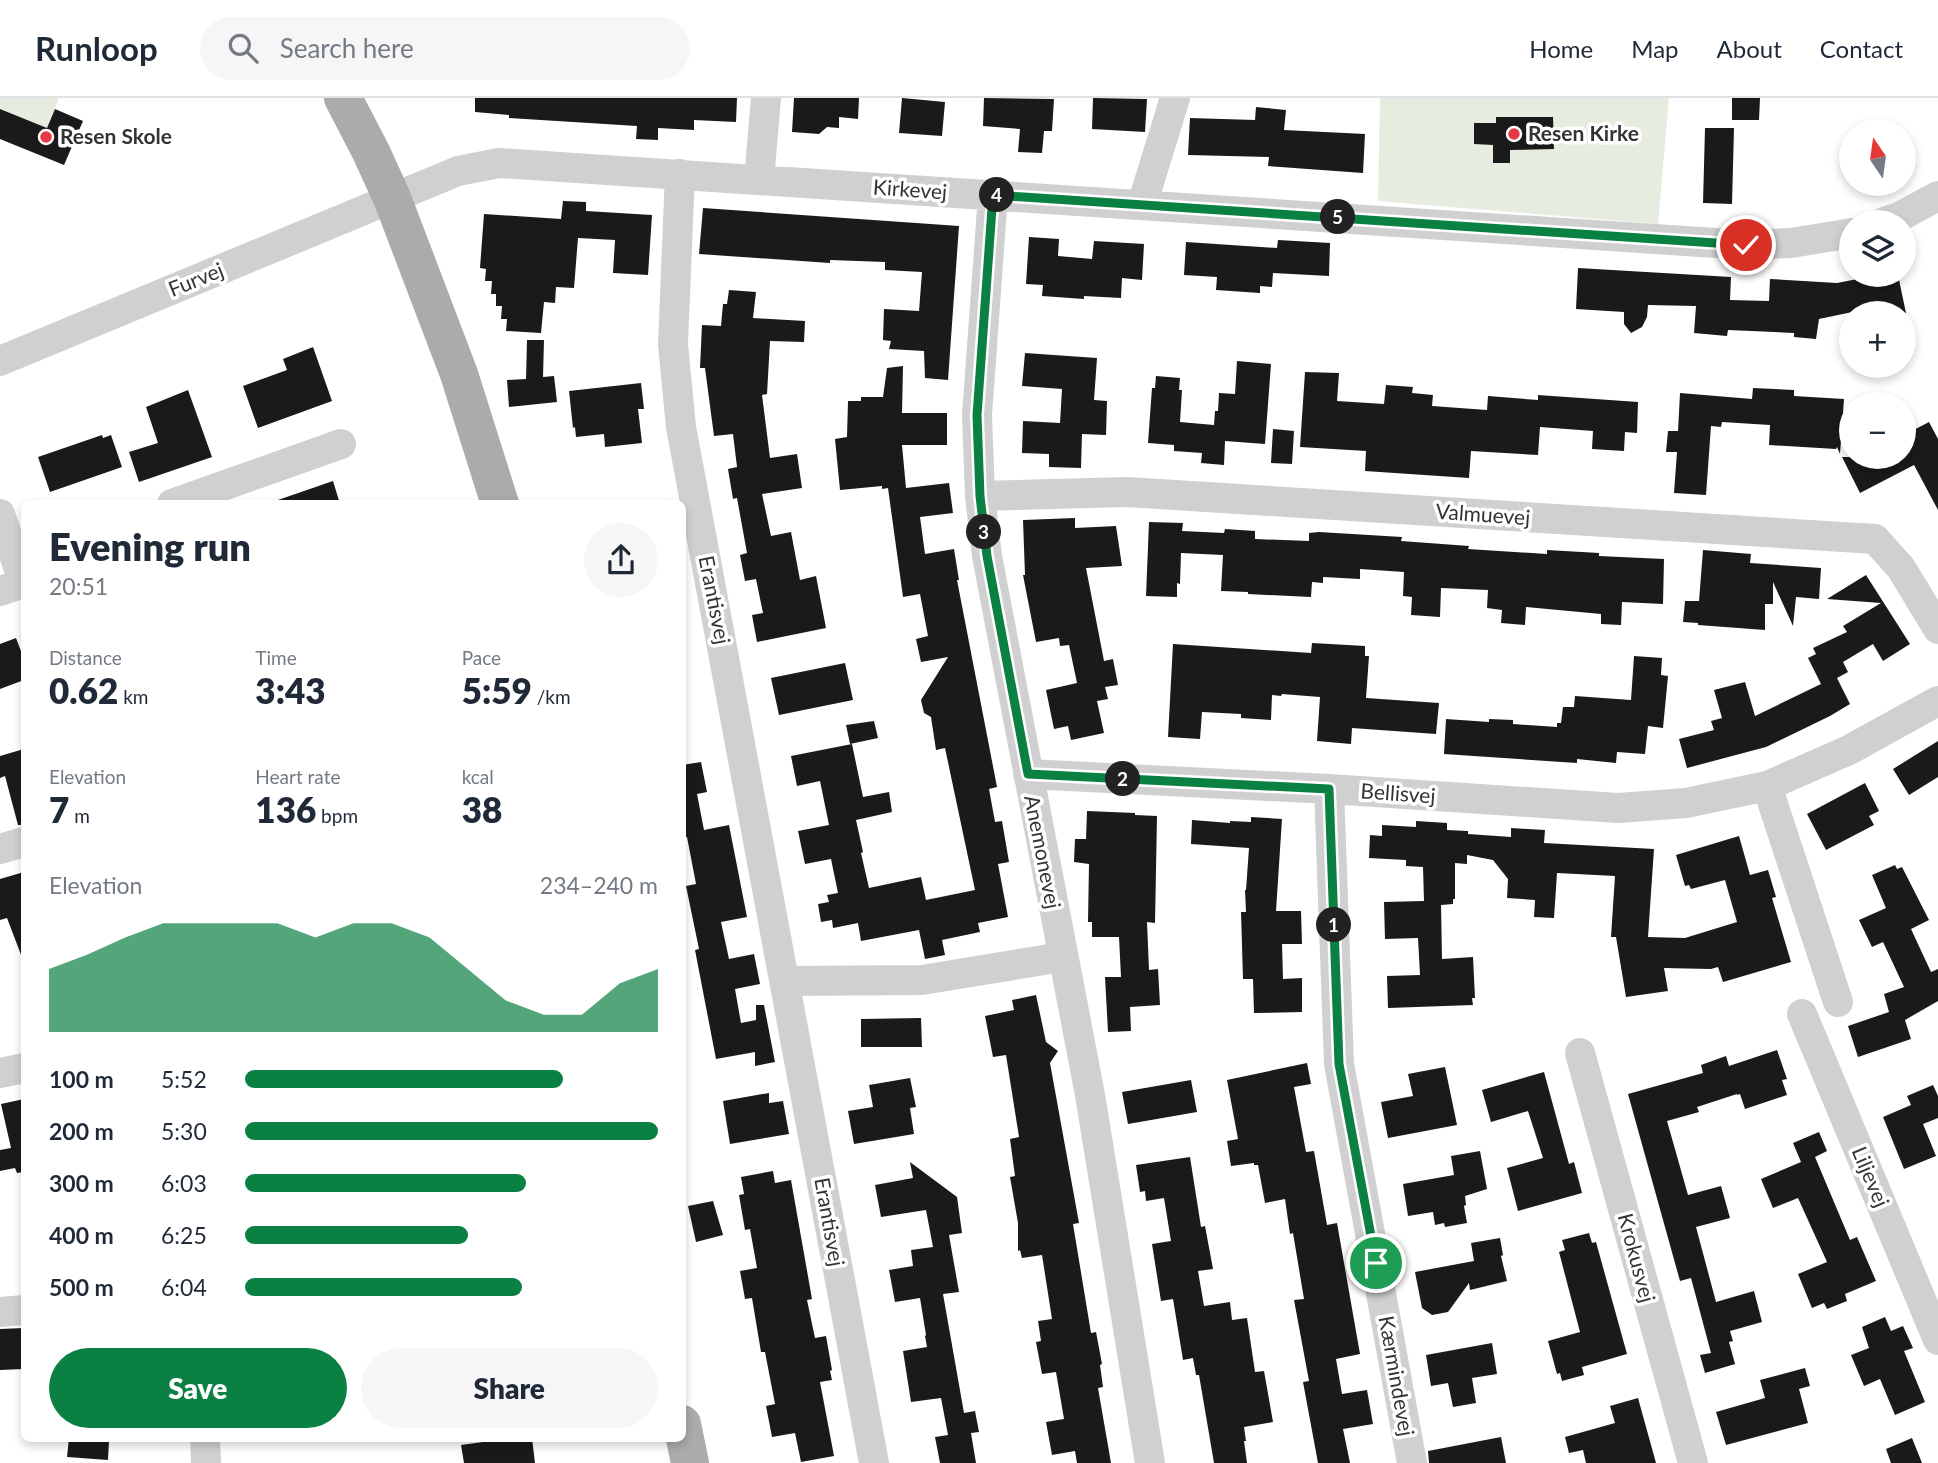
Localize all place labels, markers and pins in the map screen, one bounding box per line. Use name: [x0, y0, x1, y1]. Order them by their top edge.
place label: Resen Kirke: [1528, 120, 1639, 145]
place label: Resen Skole: [60, 123, 172, 148]
marker: Resen Kirke: [1506, 126, 1522, 142]
marker: Resen Skole: [38, 129, 54, 145]
pin: 4: [979, 178, 1014, 212]
pin: 5: [1320, 200, 1356, 234]
pin: [1716, 215, 1776, 275]
pin: 3: [967, 514, 1002, 550]
pin: 2: [1106, 762, 1140, 796]
pin: 1: [1316, 908, 1352, 942]
pin: [1346, 1233, 1406, 1293]

